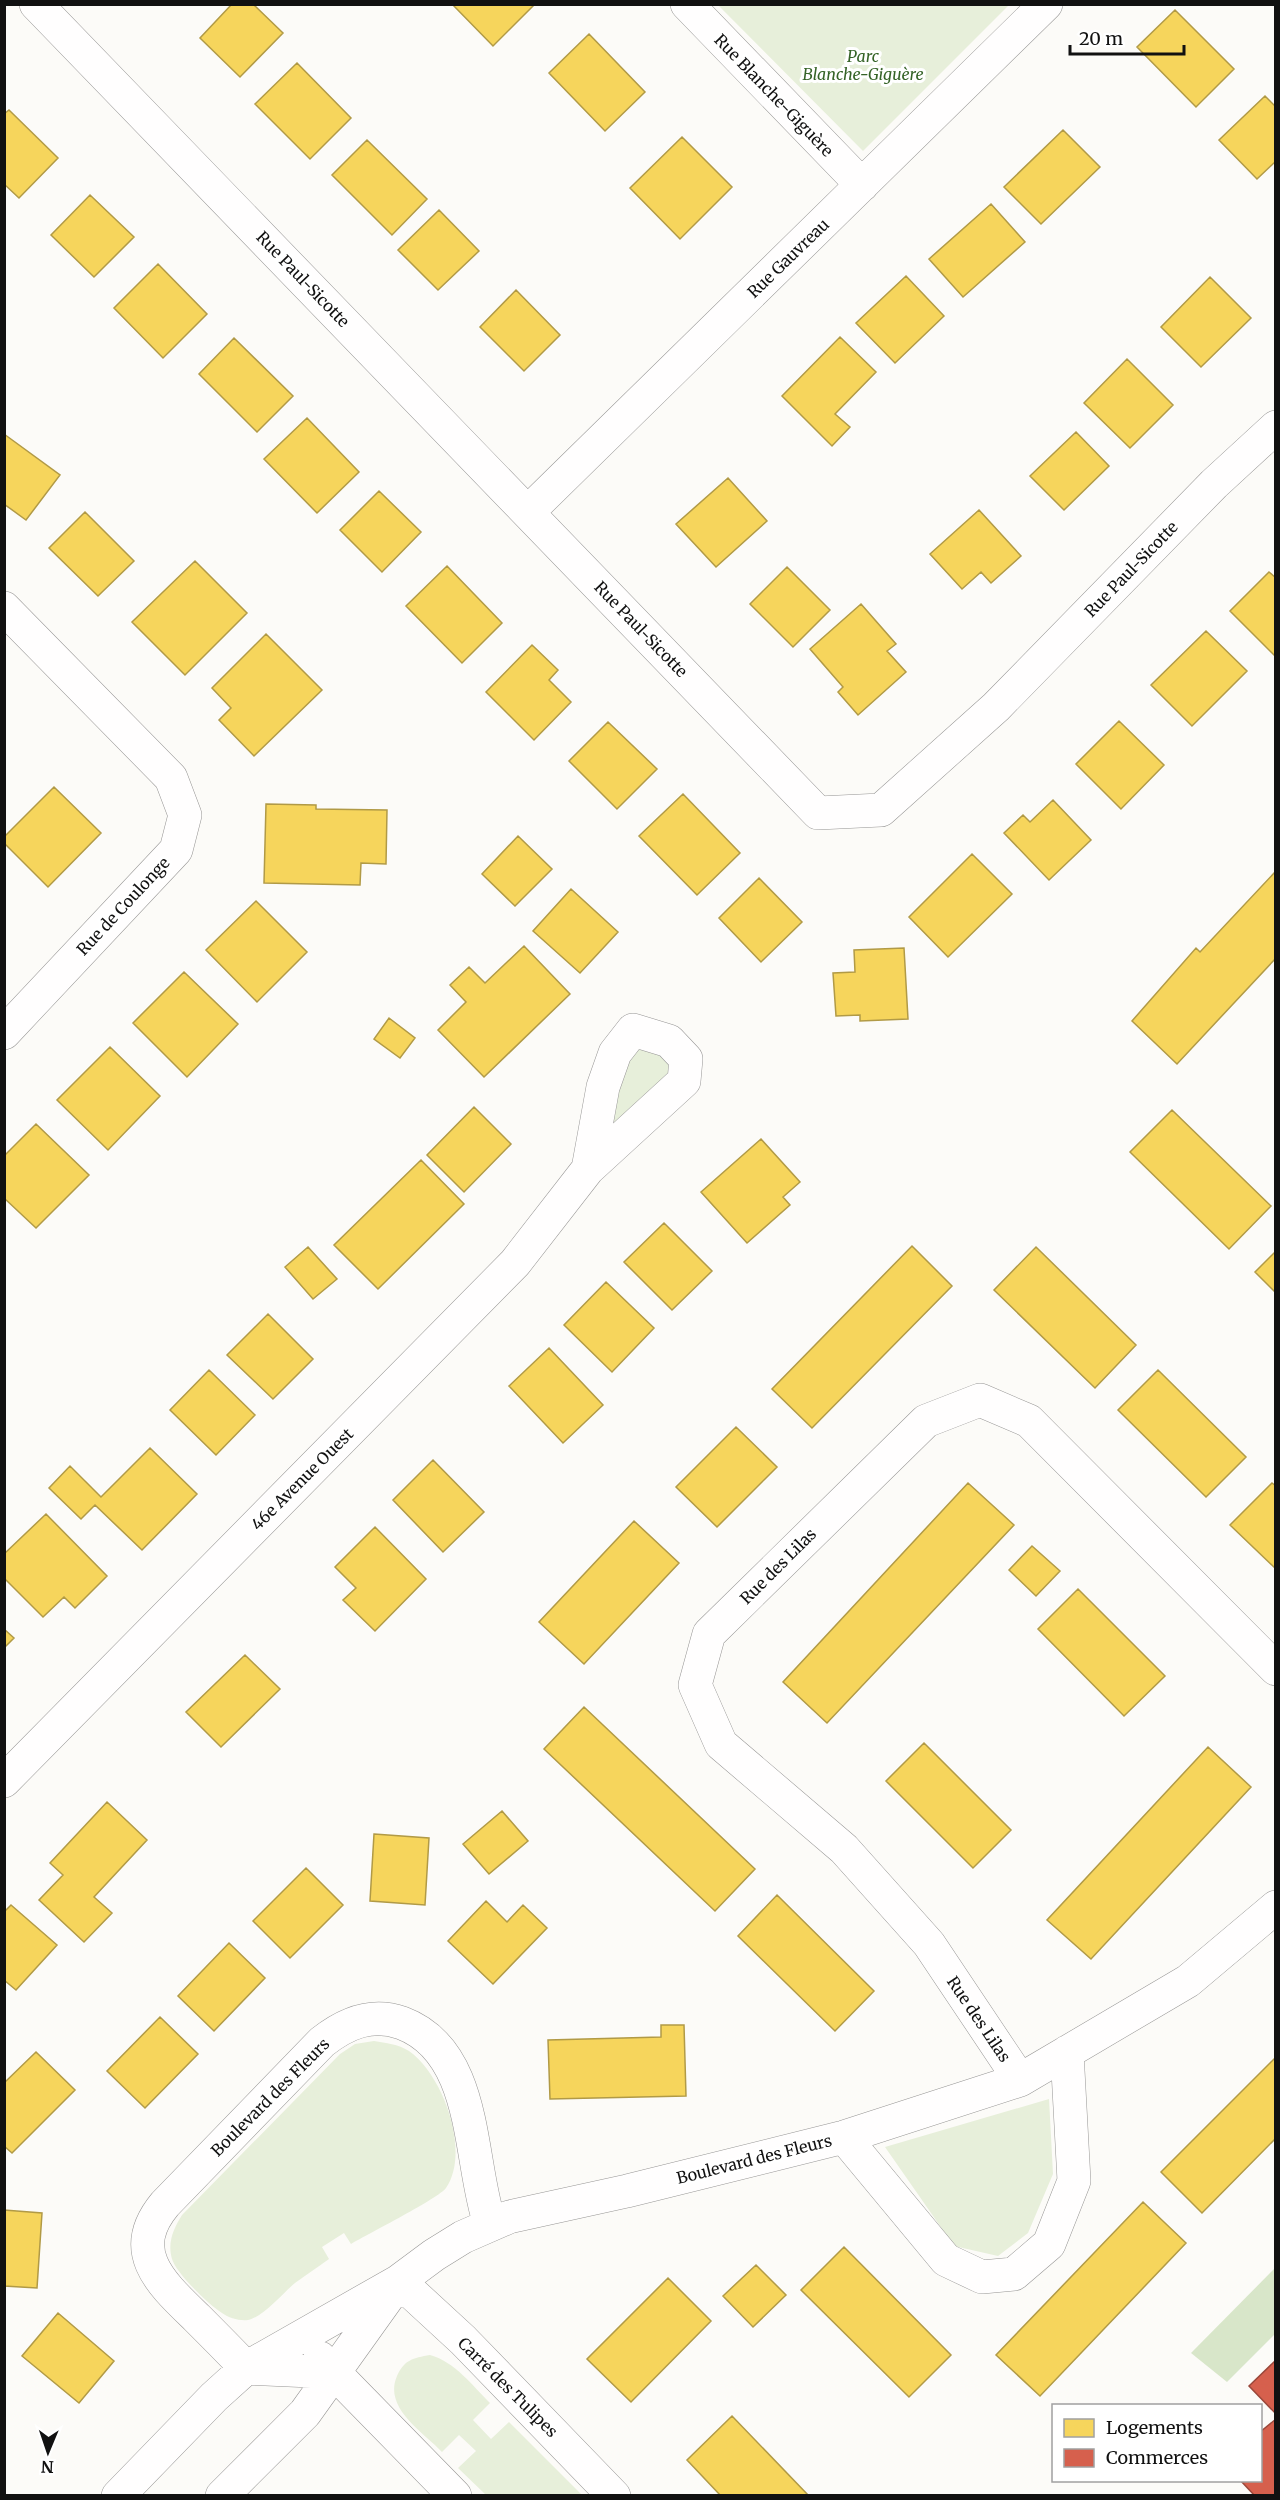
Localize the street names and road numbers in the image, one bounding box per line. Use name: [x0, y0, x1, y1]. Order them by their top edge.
street label: Rue Blanche-Giguère: [710, 30, 838, 160]
street label: Rue Gauvreau: [743, 214, 833, 302]
street label: Rue Paul-Sicotte: [252, 227, 354, 331]
street label: Rue Paul-Sicotte: [1080, 517, 1182, 621]
street label: Rue Paul-Sicotte: [590, 577, 692, 681]
street label: Rue de Coulonge: [72, 853, 174, 959]
street label: 46e Avenue Ouest: [247, 1423, 358, 1534]
street label: Rue des Lilas: [736, 1524, 820, 1608]
street label: Rue des Lilas: [943, 1972, 1015, 2066]
street label: Boulevard des Fleurs: [207, 2033, 334, 2160]
street label: Boulevard des Fleurs: [674, 2130, 834, 2188]
street label: Carré des Tulipes: [454, 2333, 562, 2441]

